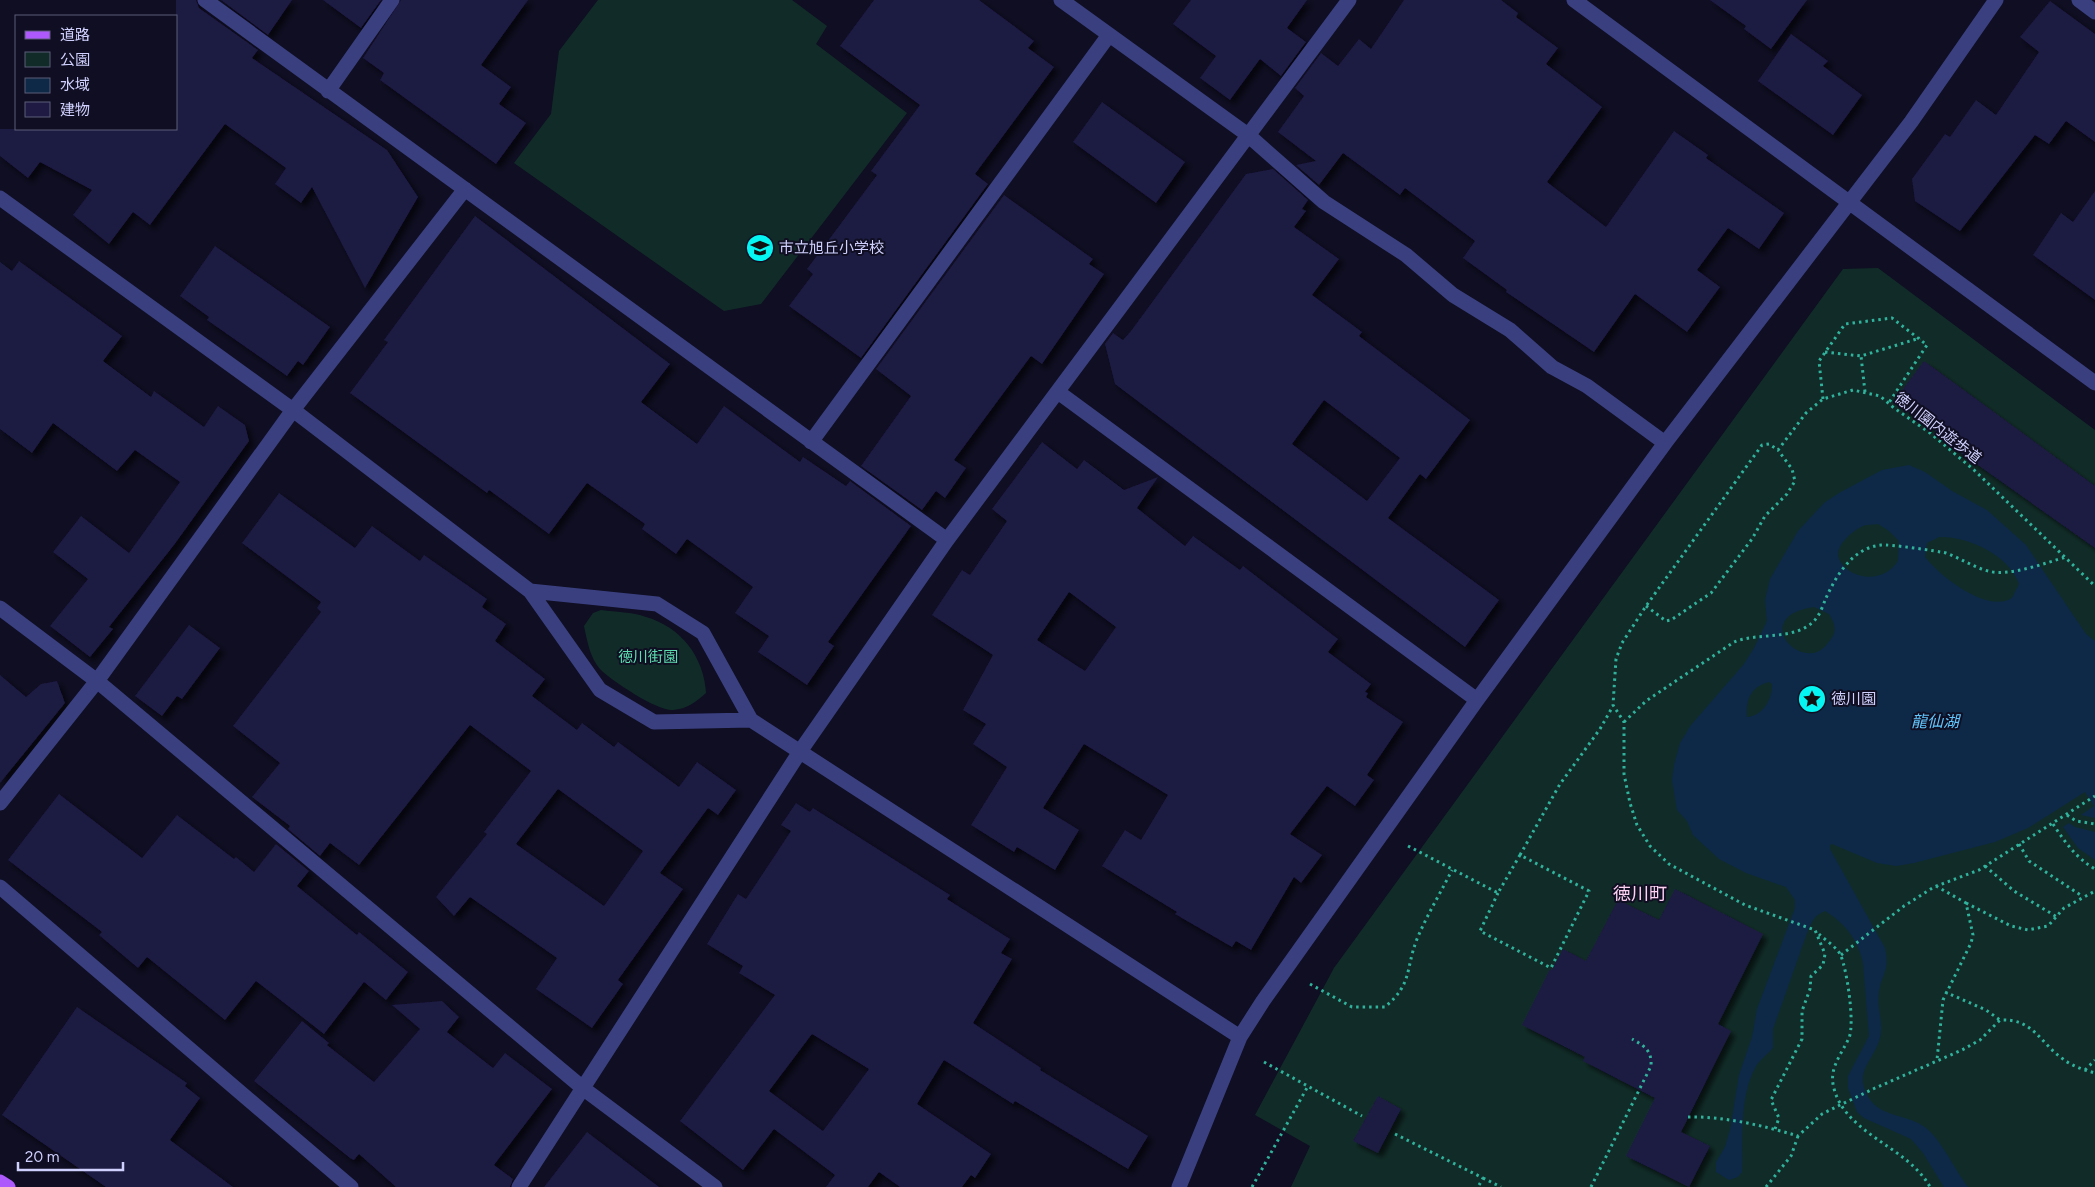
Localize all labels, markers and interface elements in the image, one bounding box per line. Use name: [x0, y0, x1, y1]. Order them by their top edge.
legend: [15, 15, 178, 130]
text: 道路: [60, 26, 90, 44]
text: 公園: [60, 51, 90, 69]
text: 水域: [60, 76, 90, 94]
text: 建物: [60, 101, 90, 119]
school or university icon: 市立旭丘小学校: [745, 233, 775, 263]
place label: 市立旭丘小学校: [779, 239, 884, 257]
street label: 徳川園内遊歩道: [1891, 389, 1985, 467]
park label: 徳川街園: [618, 648, 678, 666]
place icon: 徳川園: [1797, 684, 1827, 714]
place label: 徳川園: [1831, 690, 1876, 708]
water label: 龍仙湖: [1911, 712, 1962, 731]
district label: 徳川町: [1613, 883, 1667, 905]
scale bar: [18, 1140, 122, 1172]
text: 20 m: [25, 1148, 59, 1166]

